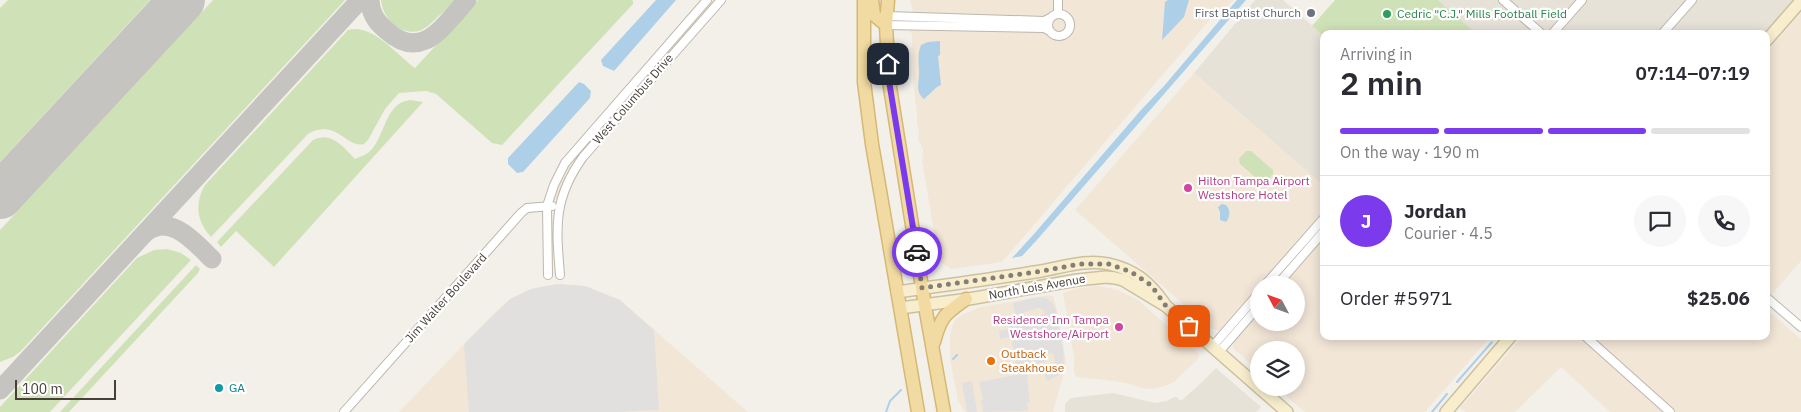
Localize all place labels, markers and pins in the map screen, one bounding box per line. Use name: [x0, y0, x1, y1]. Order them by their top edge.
place label: First Baptist Church: [1195, 5, 1301, 20]
place label: Cedric "C.J." Mills Football Field: [1397, 6, 1567, 21]
marker: First Baptist Church: [1305, 7, 1317, 19]
marker: Cedric "C.J." Mills Football Field: [1381, 8, 1393, 20]
pin: [867, 43, 909, 85]
place label: Hilton Tampa Airport Westshore Hotel: [1198, 173, 1310, 202]
marker: Hilton Tampa Airport Westshore Hotel: [1182, 182, 1194, 194]
pin: [1168, 305, 1210, 347]
place label: Residence Inn Tampa Westshore/Airport: [993, 312, 1110, 341]
marker: Residence Inn Tampa Westshore/Airport: [1113, 321, 1125, 333]
place label: Outback Steakhouse: [1001, 346, 1065, 375]
marker: Outback Steakhouse: [985, 355, 997, 367]
place label: GA: [229, 380, 245, 395]
marker: GA: [213, 382, 225, 394]

